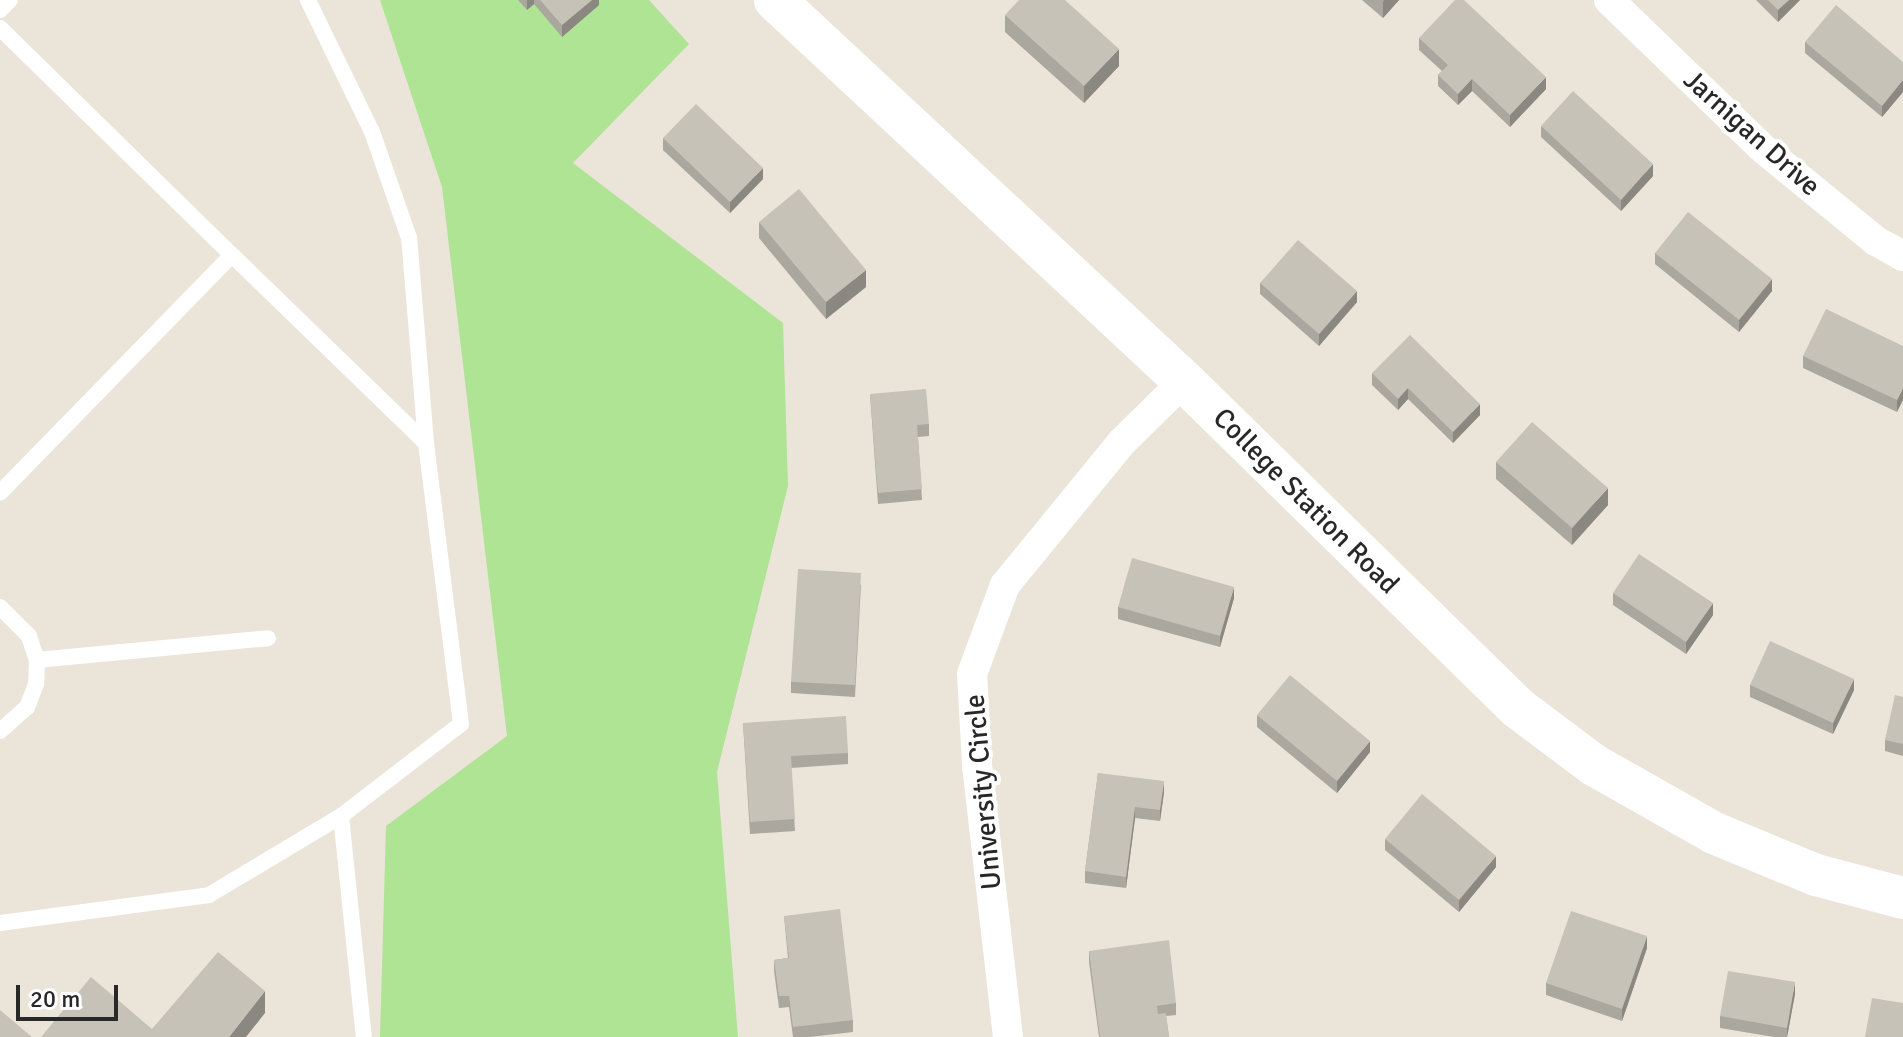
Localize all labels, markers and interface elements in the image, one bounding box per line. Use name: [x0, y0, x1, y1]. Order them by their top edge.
street label: Jarnigan Drive: [1677, 63, 1827, 203]
street label: College Station Road: [1206, 401, 1406, 601]
street label: University Circle: [958, 693, 1008, 891]
scale bar: [20, 969, 122, 1019]
text: 20 m: [30, 984, 80, 1014]

